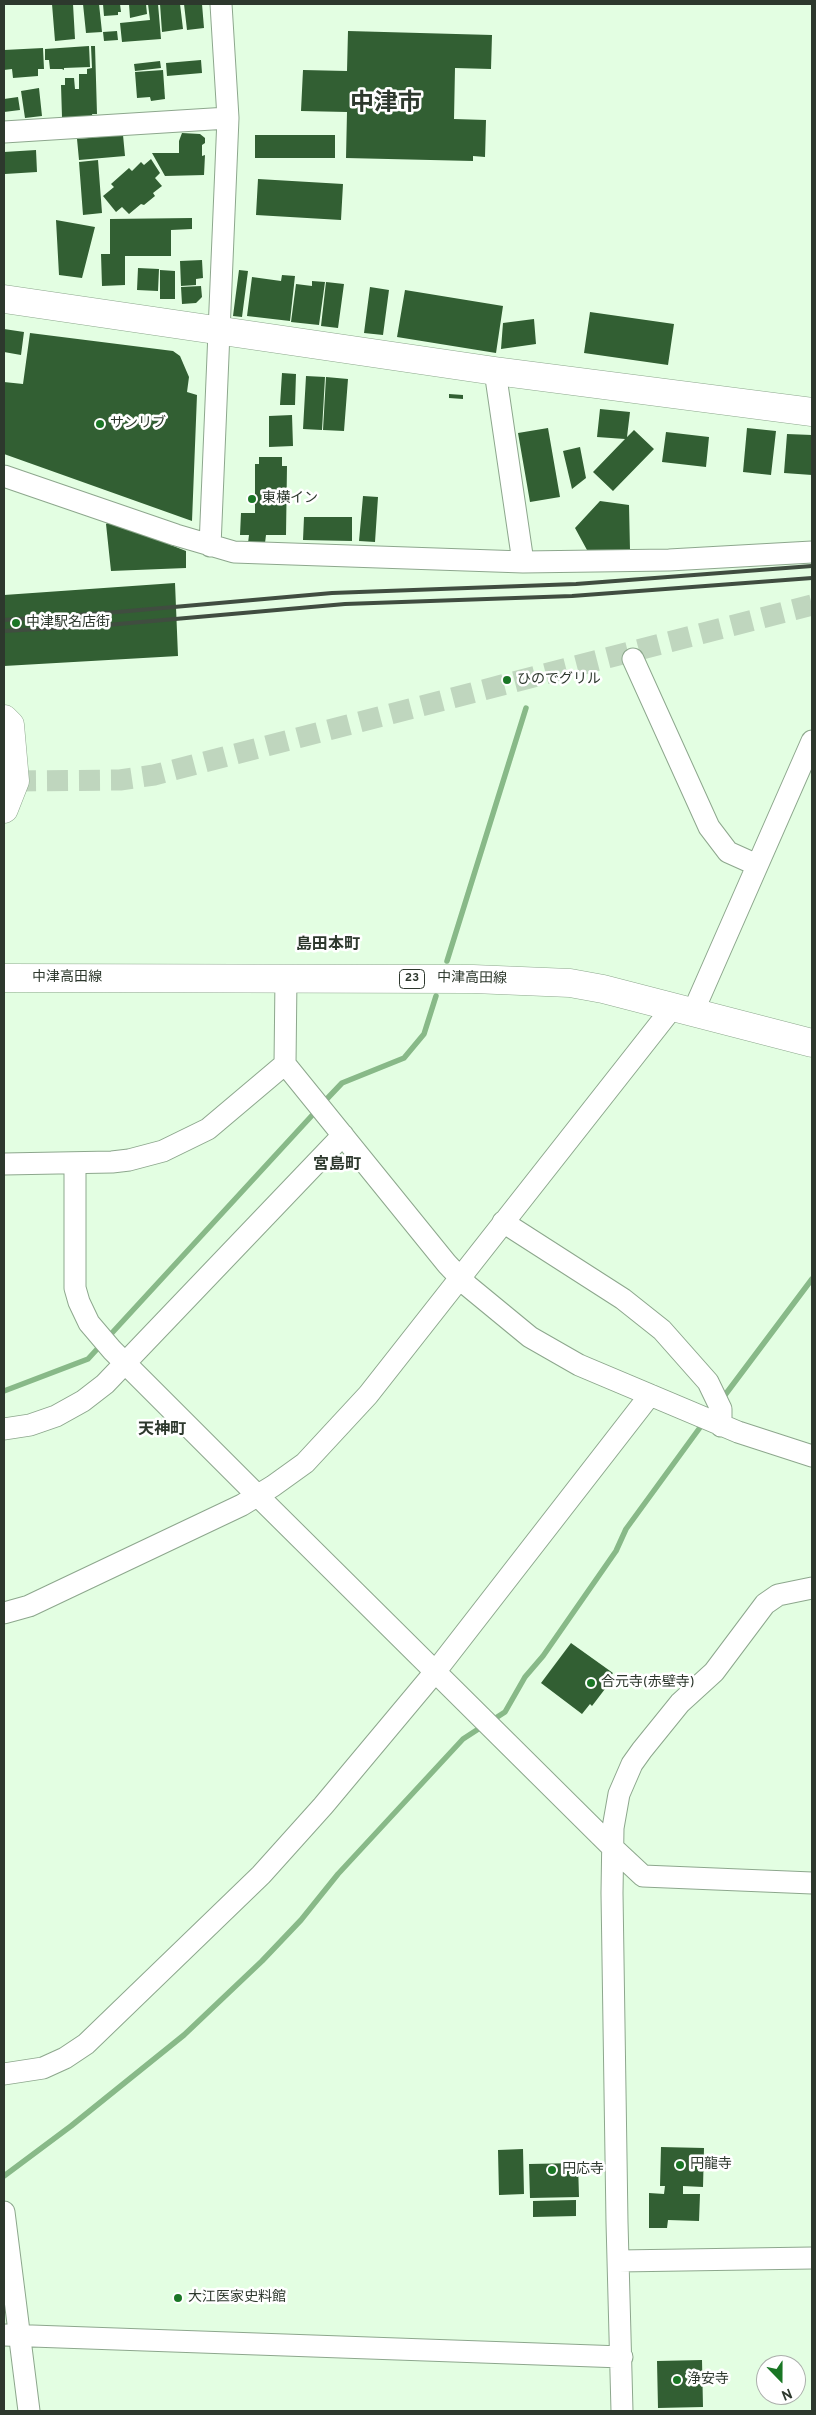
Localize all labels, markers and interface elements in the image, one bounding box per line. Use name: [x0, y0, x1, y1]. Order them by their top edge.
district label: 中津市: [350, 91, 422, 119]
place label: サンリブ: [110, 416, 166, 432]
marker: サンリブ: [94, 418, 106, 430]
place label: 東横イン: [262, 491, 318, 507]
marker: 東横イン: [246, 493, 258, 505]
place label: 中津駅名店街: [26, 615, 110, 631]
marker: 中津駅名店街: [10, 617, 22, 629]
place label: ひのでグリル: [517, 672, 601, 688]
marker: ひのでグリル: [501, 674, 513, 686]
district label: 島田本町: [296, 936, 360, 956]
street label: 中津高田線: [32, 970, 102, 986]
road number: 23: [400, 970, 424, 989]
street label: 中津高田線: [437, 970, 507, 988]
district label: 宮島町: [313, 1156, 361, 1176]
district label: 天神町: [138, 1421, 186, 1441]
place label: 合元寺(赤壁寺): [601, 1675, 695, 1691]
marker: 合元寺(赤壁寺): [585, 1677, 597, 1689]
place label: 円龍寺: [690, 2157, 732, 2173]
marker: 円龍寺: [674, 2159, 686, 2171]
place label: 円応寺: [562, 2162, 604, 2178]
marker: 円応寺: [546, 2164, 558, 2176]
place label: 大江医家史料館: [188, 2290, 286, 2306]
marker: 大江医家史料館: [172, 2292, 184, 2304]
north arrow: [756, 2355, 806, 2405]
place label: 浄安寺: [687, 2372, 729, 2388]
marker: 浄安寺: [671, 2374, 683, 2386]
text: N: [779, 2384, 794, 2403]

